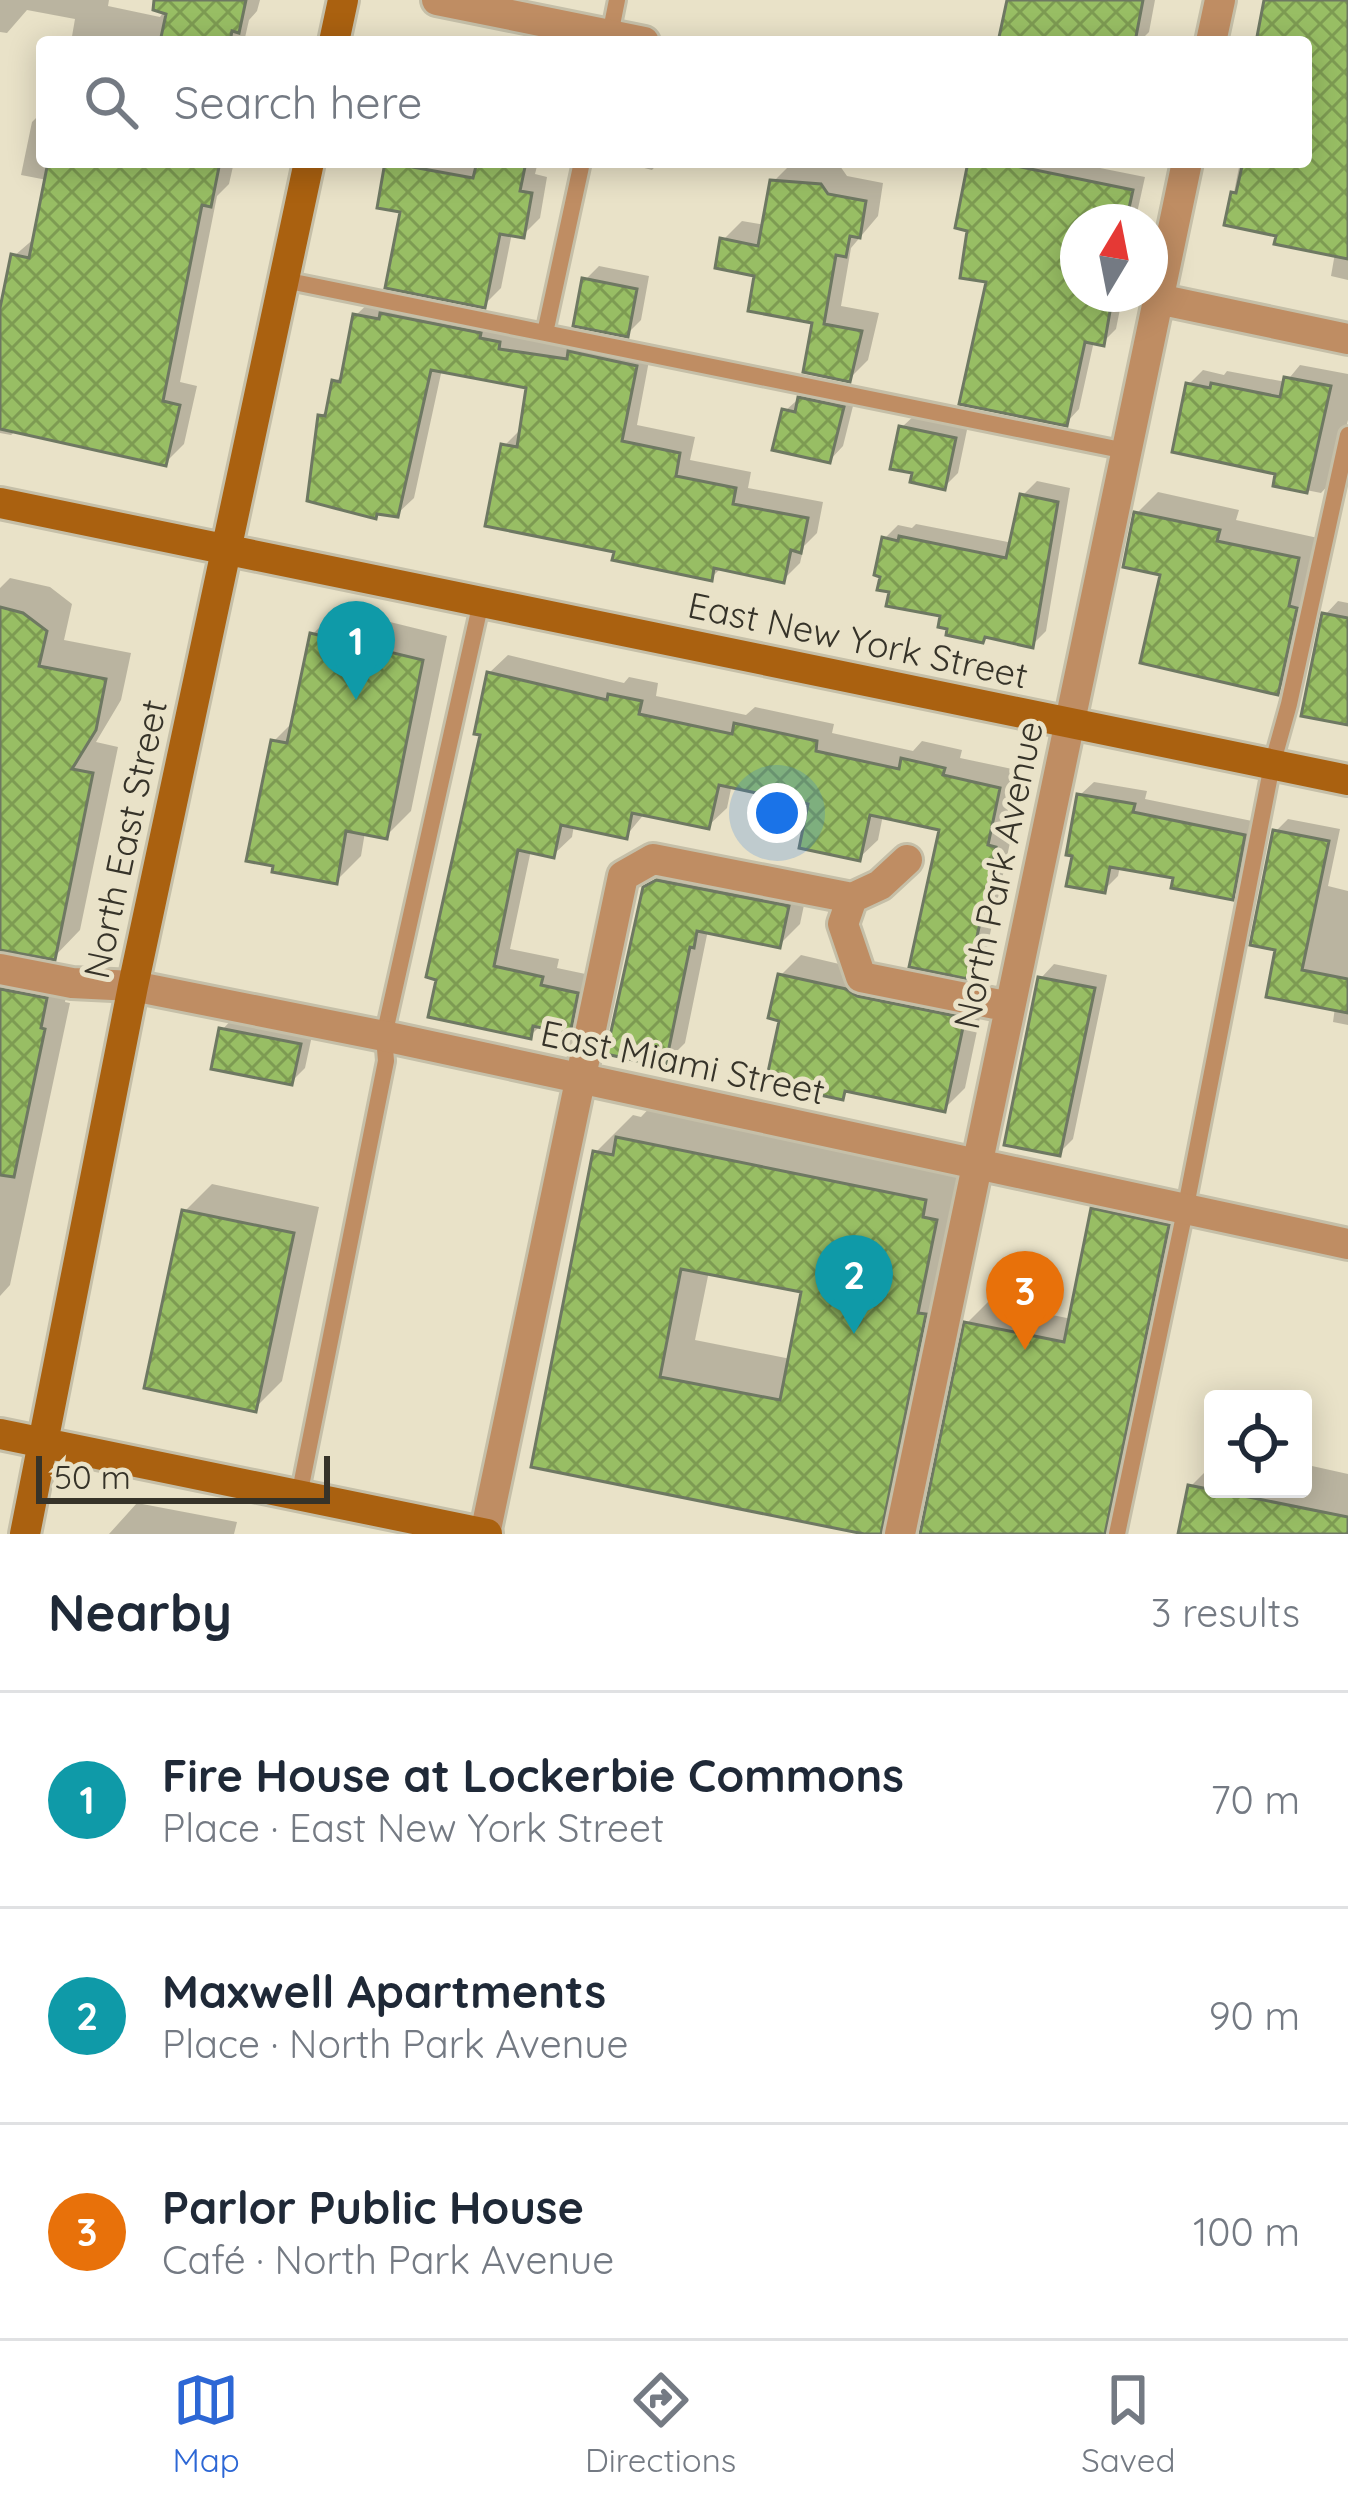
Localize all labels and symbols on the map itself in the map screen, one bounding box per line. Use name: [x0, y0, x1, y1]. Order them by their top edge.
north arrow: [1060, 204, 1168, 312]
street label: East New York Street: [684, 581, 1032, 698]
pin: 1: [317, 601, 395, 700]
street label: North East Street: [73, 695, 176, 982]
street label: North Park Avenue: [943, 717, 1052, 1033]
your location: [747, 783, 807, 843]
street label: East Miami Street: [537, 1009, 829, 1114]
pin: 2: [815, 1235, 893, 1334]
pin: 3: [986, 1251, 1064, 1350]
scale bar: [36, 1450, 330, 1503]

